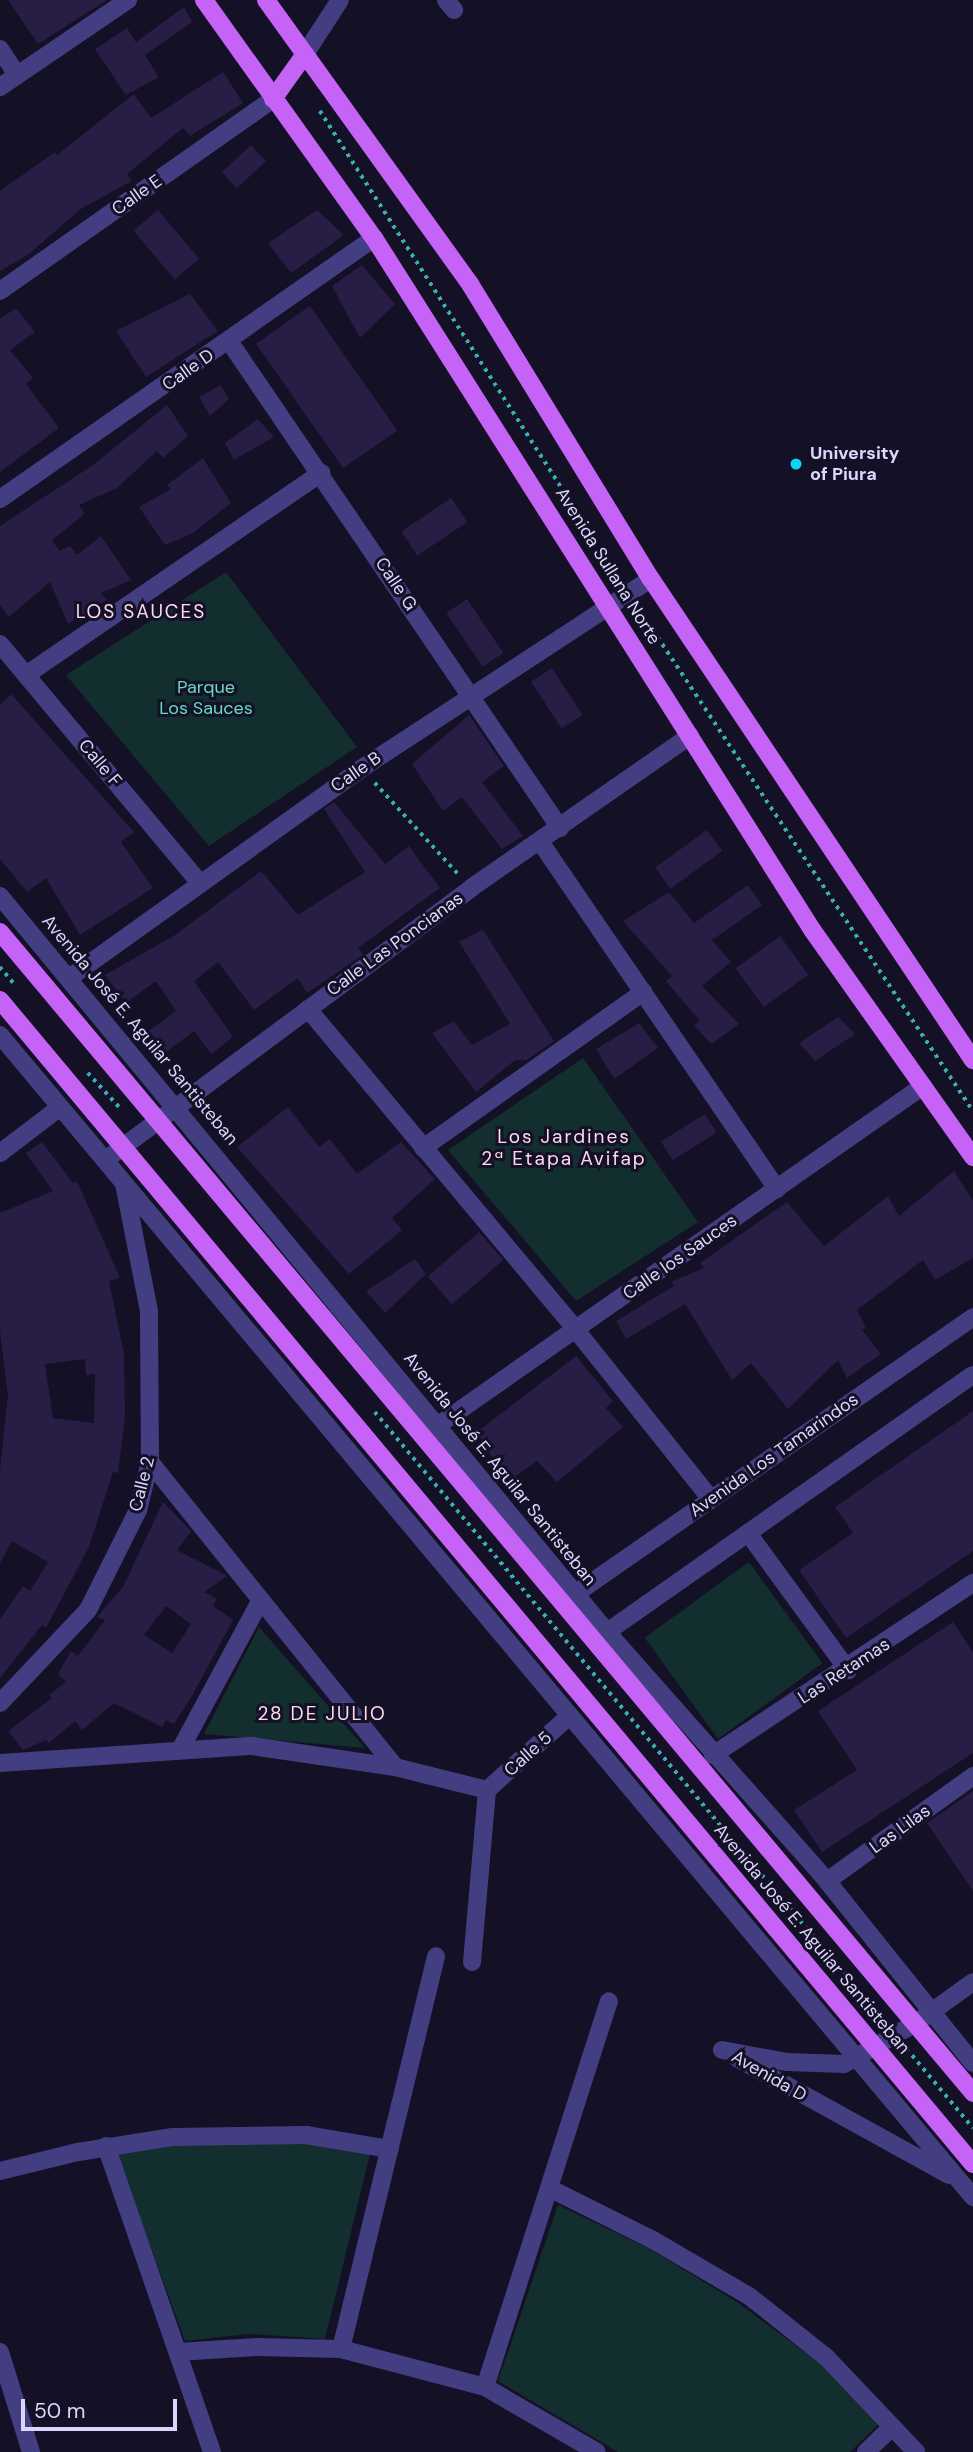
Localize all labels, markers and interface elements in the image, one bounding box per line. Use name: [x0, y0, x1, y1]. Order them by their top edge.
street label: Calle E: [108, 170, 166, 220]
street label: Calle D: [158, 344, 218, 396]
place label: University of Piura: [810, 443, 899, 486]
marker: University of Piura: [788, 456, 804, 472]
street label: Avenida Sullana Norte: [551, 483, 665, 649]
street label: Calle G: [370, 553, 422, 615]
district label: LOS SAUCES: [77, 601, 205, 623]
park label: Parque Los Sauces: [159, 677, 253, 720]
street label: Calle F: [74, 735, 126, 791]
street label: Calle B: [327, 747, 385, 797]
street label: Calle Las Poncianas: [323, 887, 467, 1001]
street label: Avenida José E. Aguilar Santisteban: [37, 910, 243, 1150]
district label: Los Jardines 2ª Etapa Avifap: [496, 1126, 632, 1170]
street label: Calle los Sauces: [619, 1210, 741, 1304]
street label: Avenida José E. Aguilar Santisteban: [399, 1348, 601, 1590]
street label: Avenida Los Tamarindos: [685, 1388, 863, 1522]
street label: Calle 2: [125, 1454, 159, 1514]
street label: Las Retamas: [794, 1633, 894, 1709]
district label: 28 DE JULIO: [259, 1703, 385, 1725]
street label: Calle 5: [500, 1727, 556, 1781]
street label: Las Lilas: [865, 1800, 935, 1858]
street label: Avenida José E. Aguilar Santisteban: [709, 1819, 915, 2059]
street label: Avenida D: [728, 2046, 810, 2106]
scale bar: [24, 2386, 180, 2430]
text: 50 m: [34, 2397, 85, 2425]

